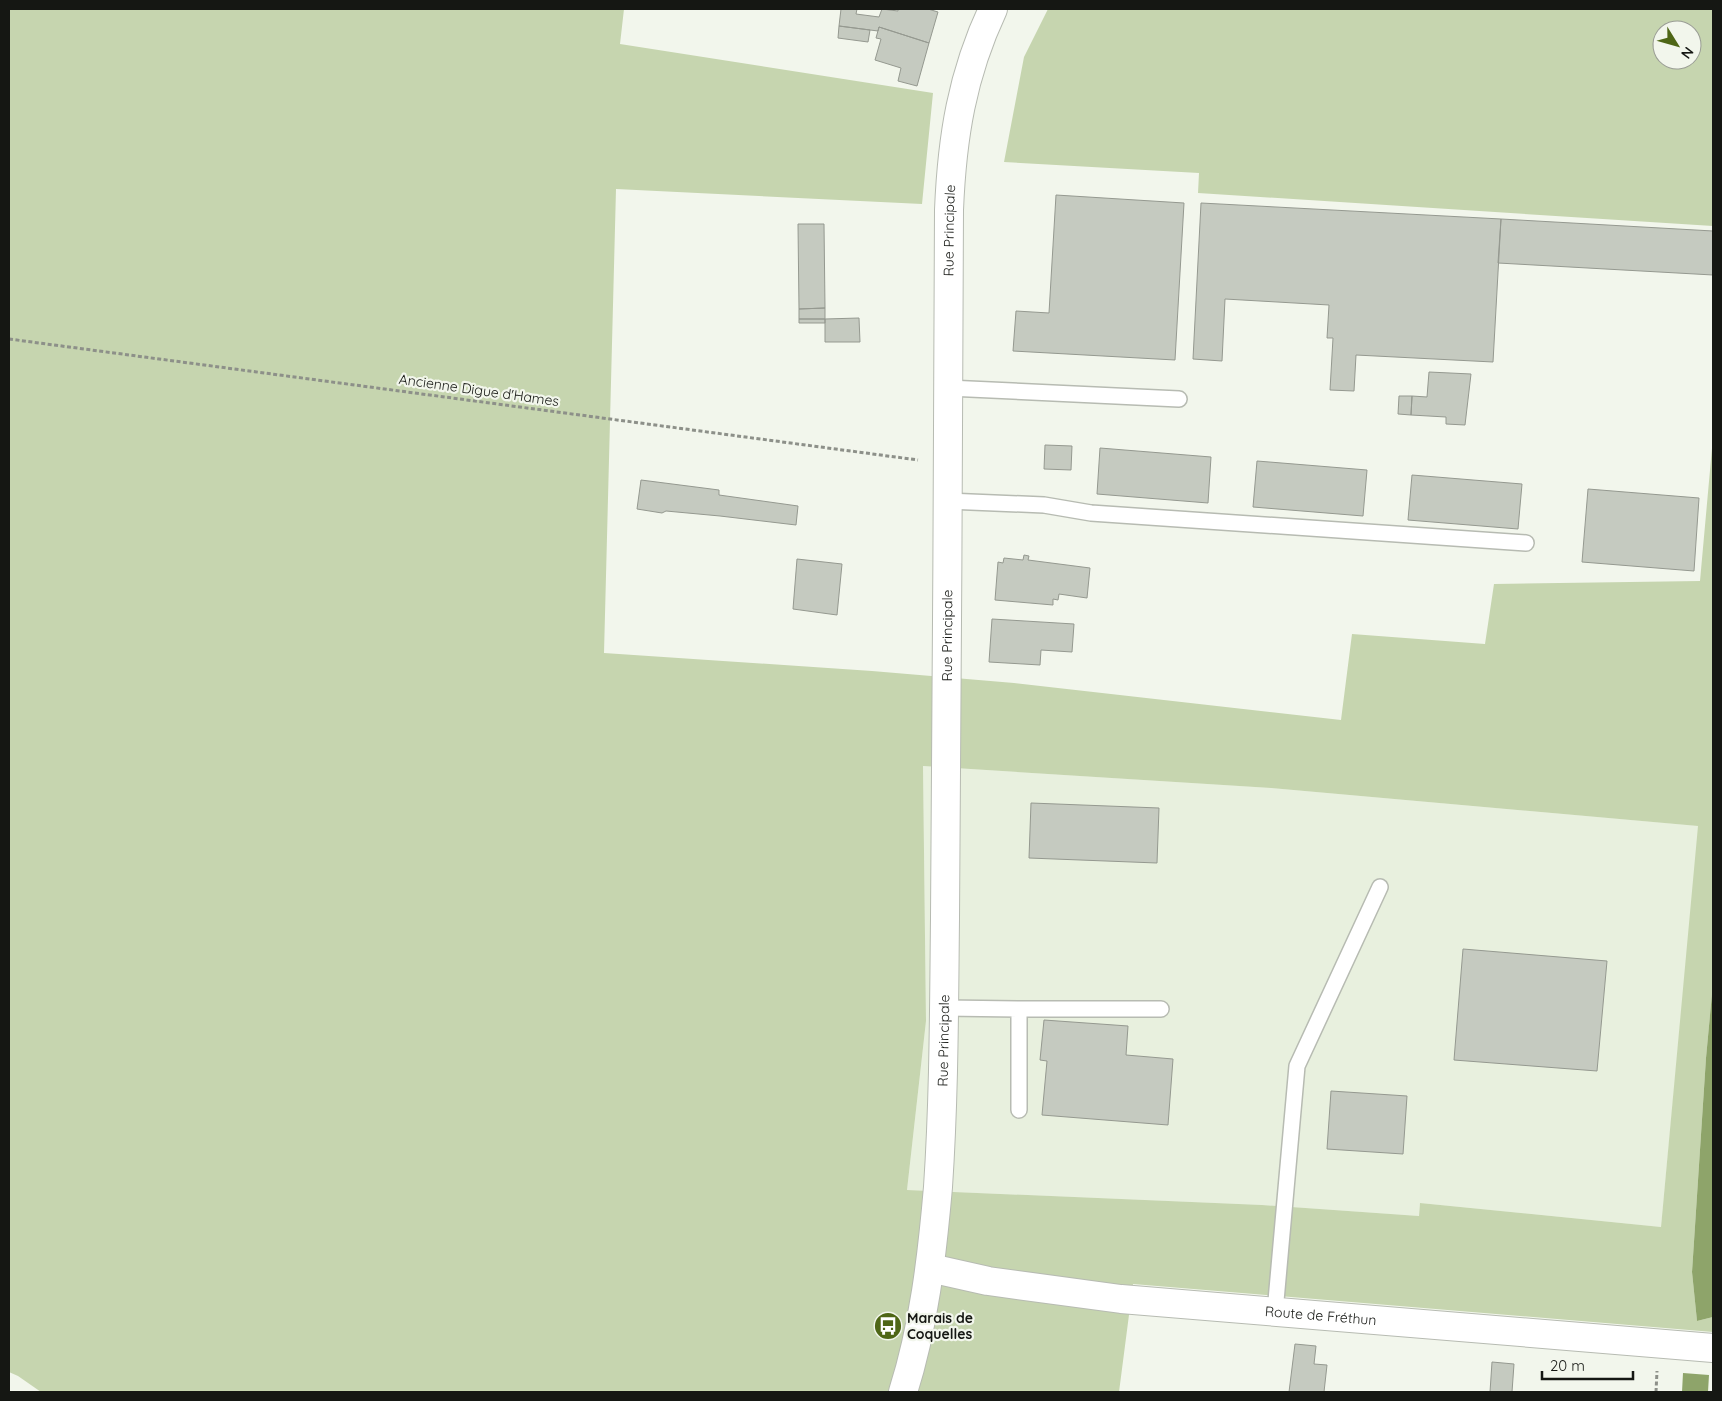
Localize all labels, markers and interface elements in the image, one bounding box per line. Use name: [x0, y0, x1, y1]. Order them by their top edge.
north arrow: [1652, 20, 1702, 70]
text: N: [1677, 43, 1698, 62]
street label: Rue Principale: [940, 184, 959, 277]
street label: Ancienne Digue d'Hames: [398, 370, 560, 410]
street label: Rue Principale: [938, 589, 956, 682]
street label: Rue Principale: [934, 994, 953, 1087]
street label: Route de Fréthun: [1264, 1302, 1377, 1329]
place label: Marais de Coquelles: [907, 1309, 973, 1343]
bus stop icon: Marais de Coquelles: [873, 1311, 903, 1341]
scale bar: [1542, 1348, 1633, 1380]
text: 20 m: [1550, 1356, 1585, 1375]

